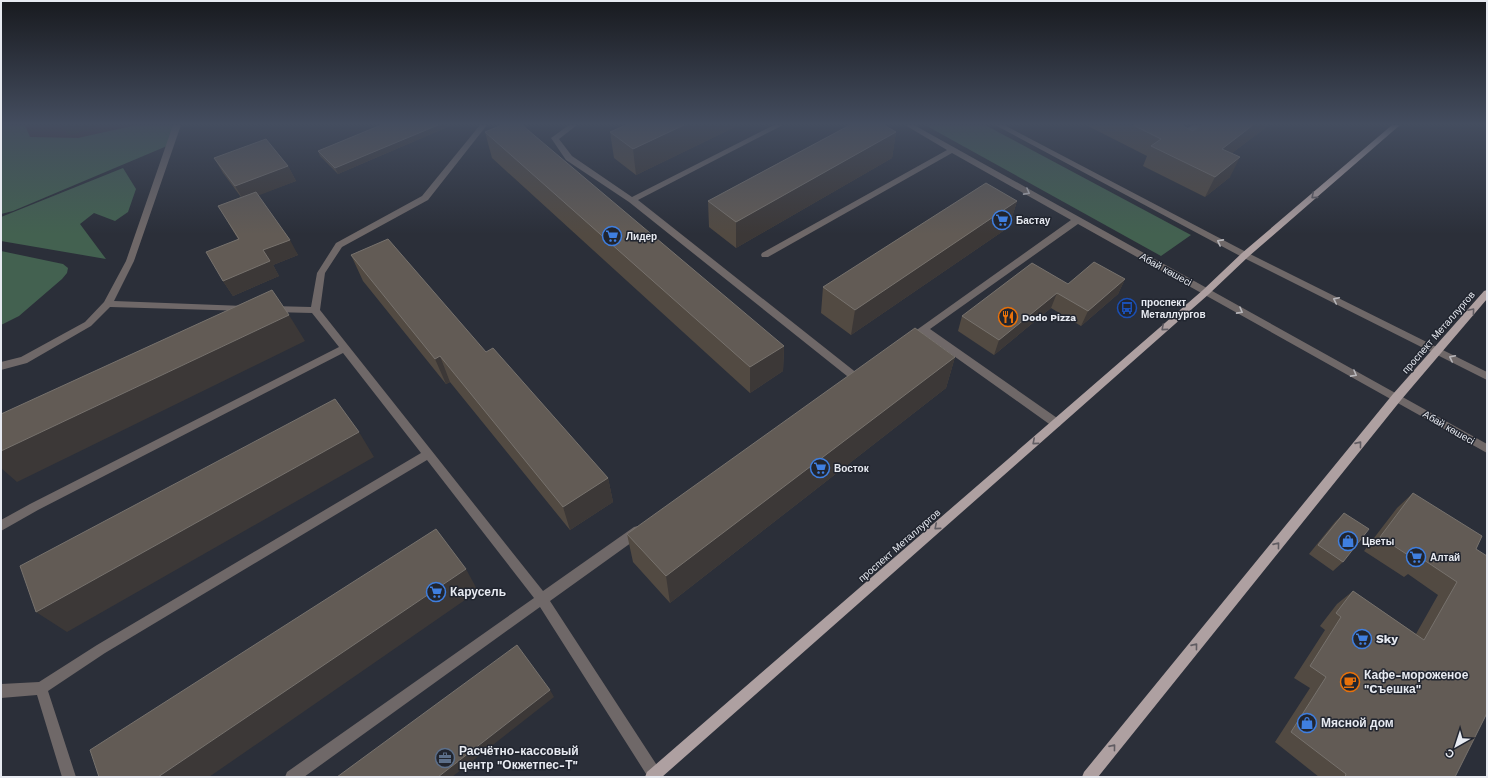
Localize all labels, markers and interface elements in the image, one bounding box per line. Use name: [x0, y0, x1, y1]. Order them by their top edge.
one-way arrow: [1023, 187, 1031, 195]
one-way arrow: [1311, 191, 1319, 199]
supermarket icon: Бастау: [991, 209, 1013, 231]
place label: Бастау: [1016, 215, 1051, 226]
supermarket icon: Лидер: [601, 225, 623, 247]
place label: Лидер: [626, 231, 657, 242]
one-way arrow: [1217, 239, 1224, 247]
street label: Абай көшесі: [1138, 251, 1194, 288]
street label: проспект Металлургов: [1400, 289, 1477, 376]
bus stop icon: проспект Металлургов: [1116, 297, 1138, 319]
place label: проспект Металлургов: [1141, 297, 1206, 320]
one-way arrow: [1333, 297, 1340, 305]
restaurant icon: Dodo Pizza: [997, 306, 1019, 328]
one-way arrow: [1236, 306, 1243, 313]
one-way arrow: [1468, 309, 1475, 316]
place label: Dodo Pizza: [1022, 312, 1076, 323]
one-way arrow: [1162, 324, 1169, 331]
one-way arrow: [1449, 355, 1457, 363]
one-way arrow: [1350, 369, 1357, 376]
street label: Абай көшесі: [1421, 408, 1476, 447]
one-way arrow: [1032, 437, 1040, 444]
one-way arrow: [1354, 441, 1361, 448]
supermarket icon: Восток: [809, 457, 831, 479]
place label: Восток: [834, 463, 870, 474]
street label: проспект Металлургов: [856, 507, 943, 584]
one-way arrow: [934, 523, 942, 530]
shop icon: Цветы: [1337, 530, 1359, 552]
place label: Цветы: [1362, 536, 1394, 547]
one-way arrow: [1273, 542, 1280, 549]
supermarket icon: Алтай: [1405, 546, 1427, 568]
place label: Алтай: [1430, 552, 1460, 563]
supermarket icon: Карусель: [425, 581, 447, 603]
place label: Карусель: [450, 585, 506, 599]
supermarket icon: Sky: [1351, 628, 1373, 650]
place label: Sky: [1376, 632, 1398, 646]
one-way arrow: [1191, 643, 1198, 650]
place label: Кафе-мороженое "Cъешка": [1364, 668, 1469, 696]
cafe icon: Кафе-мороженое "Cъешка": [1339, 671, 1361, 693]
shop icon: Мясной дом: [1296, 712, 1318, 734]
place label: Мясной дом: [1321, 716, 1394, 730]
north arrow: [1436, 726, 1476, 766]
place label: Расчётно-кассовый центр "Окжетпес-Т": [459, 744, 579, 772]
one-way arrow: [1109, 744, 1116, 751]
text: С: [1443, 746, 1457, 761]
office icon: Расчётно-кассовый центр "Окжетпес-Т": [434, 747, 456, 769]

